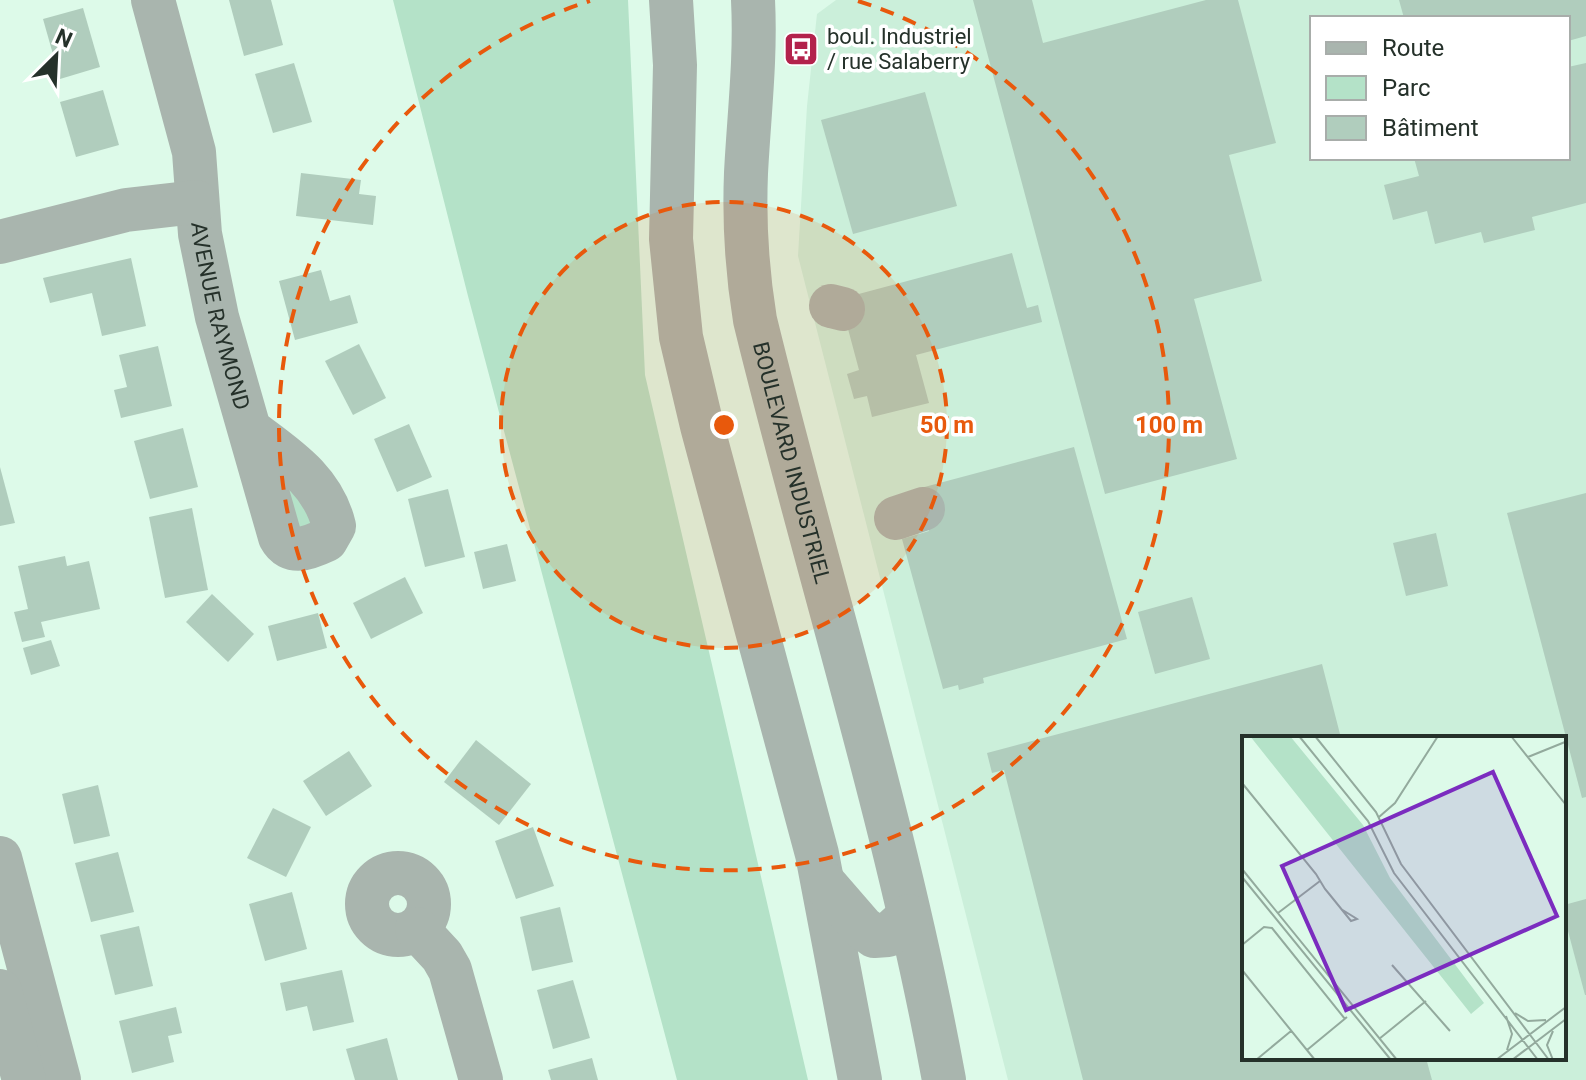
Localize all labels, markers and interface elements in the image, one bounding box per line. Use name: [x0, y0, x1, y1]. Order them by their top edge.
north arrow: [16, 16, 96, 96]
legend: [1310, 16, 1570, 160]
text: N: [52, 24, 76, 53]
place label: boul. Industriel / rue Salaberry: [827, 24, 972, 74]
bus stop icon: boul. Industriel / rue Salaberry: [782, 30, 820, 68]
text: Route: [1382, 34, 1444, 62]
text: Parc: [1382, 74, 1431, 102]
text: Bâtiment: [1382, 114, 1479, 142]
street label: AVENUE RAYMOND: [187, 221, 255, 413]
street label: BOULEVARD INDUSTRIEL: [748, 339, 836, 586]
centre of rings: [710, 411, 738, 439]
text: 50 m: [920, 411, 974, 439]
text: 100 m: [1135, 411, 1203, 439]
inset map: [1242, 736, 1566, 1060]

